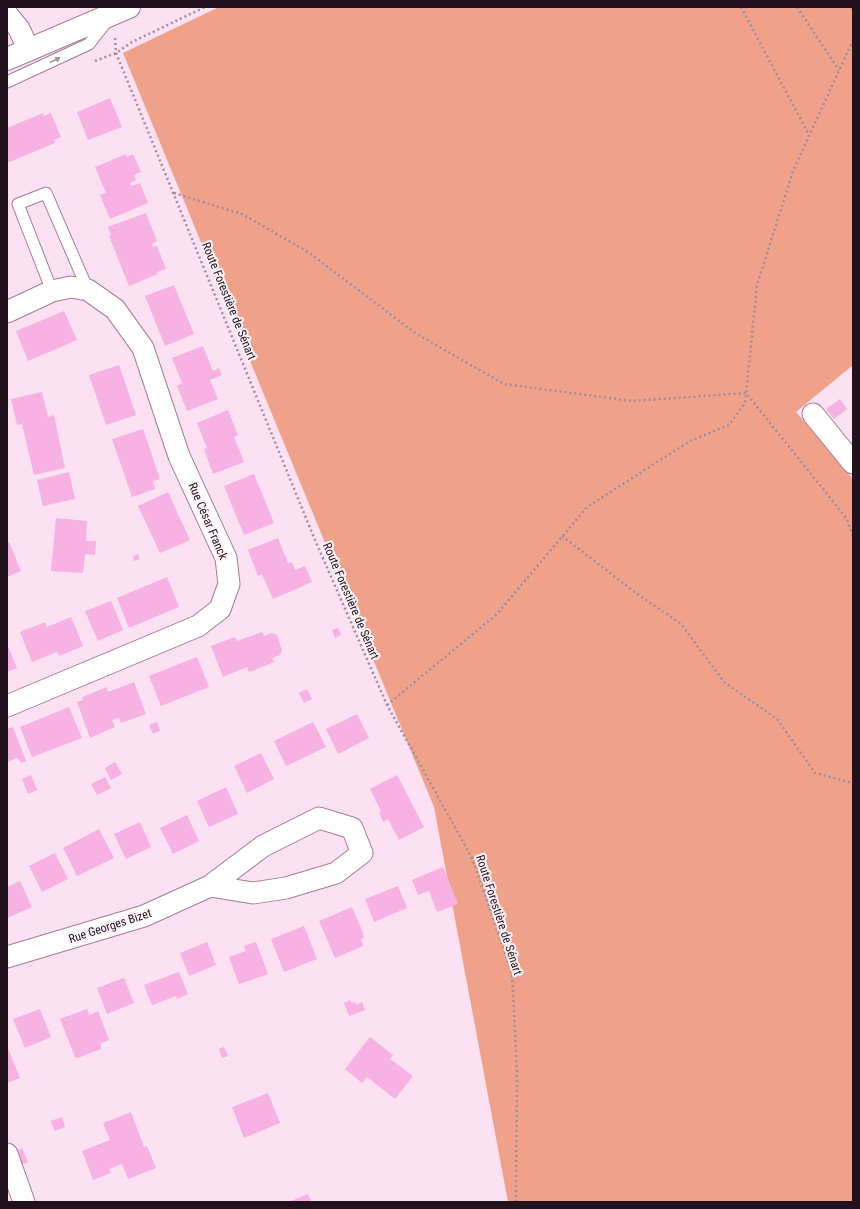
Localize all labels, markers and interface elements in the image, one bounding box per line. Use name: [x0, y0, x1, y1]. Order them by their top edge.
one-way arrow: [49, 57, 61, 63]
street label: Route Forestière de Sénart: [199, 240, 259, 362]
street label: Rue César Franck: [186, 480, 231, 562]
street label: Route Forestière de Sénart: [320, 540, 382, 662]
street label: Route Forestière de Sénart: [473, 853, 525, 977]
street label: Rue Georges Bizet: [67, 906, 154, 946]

